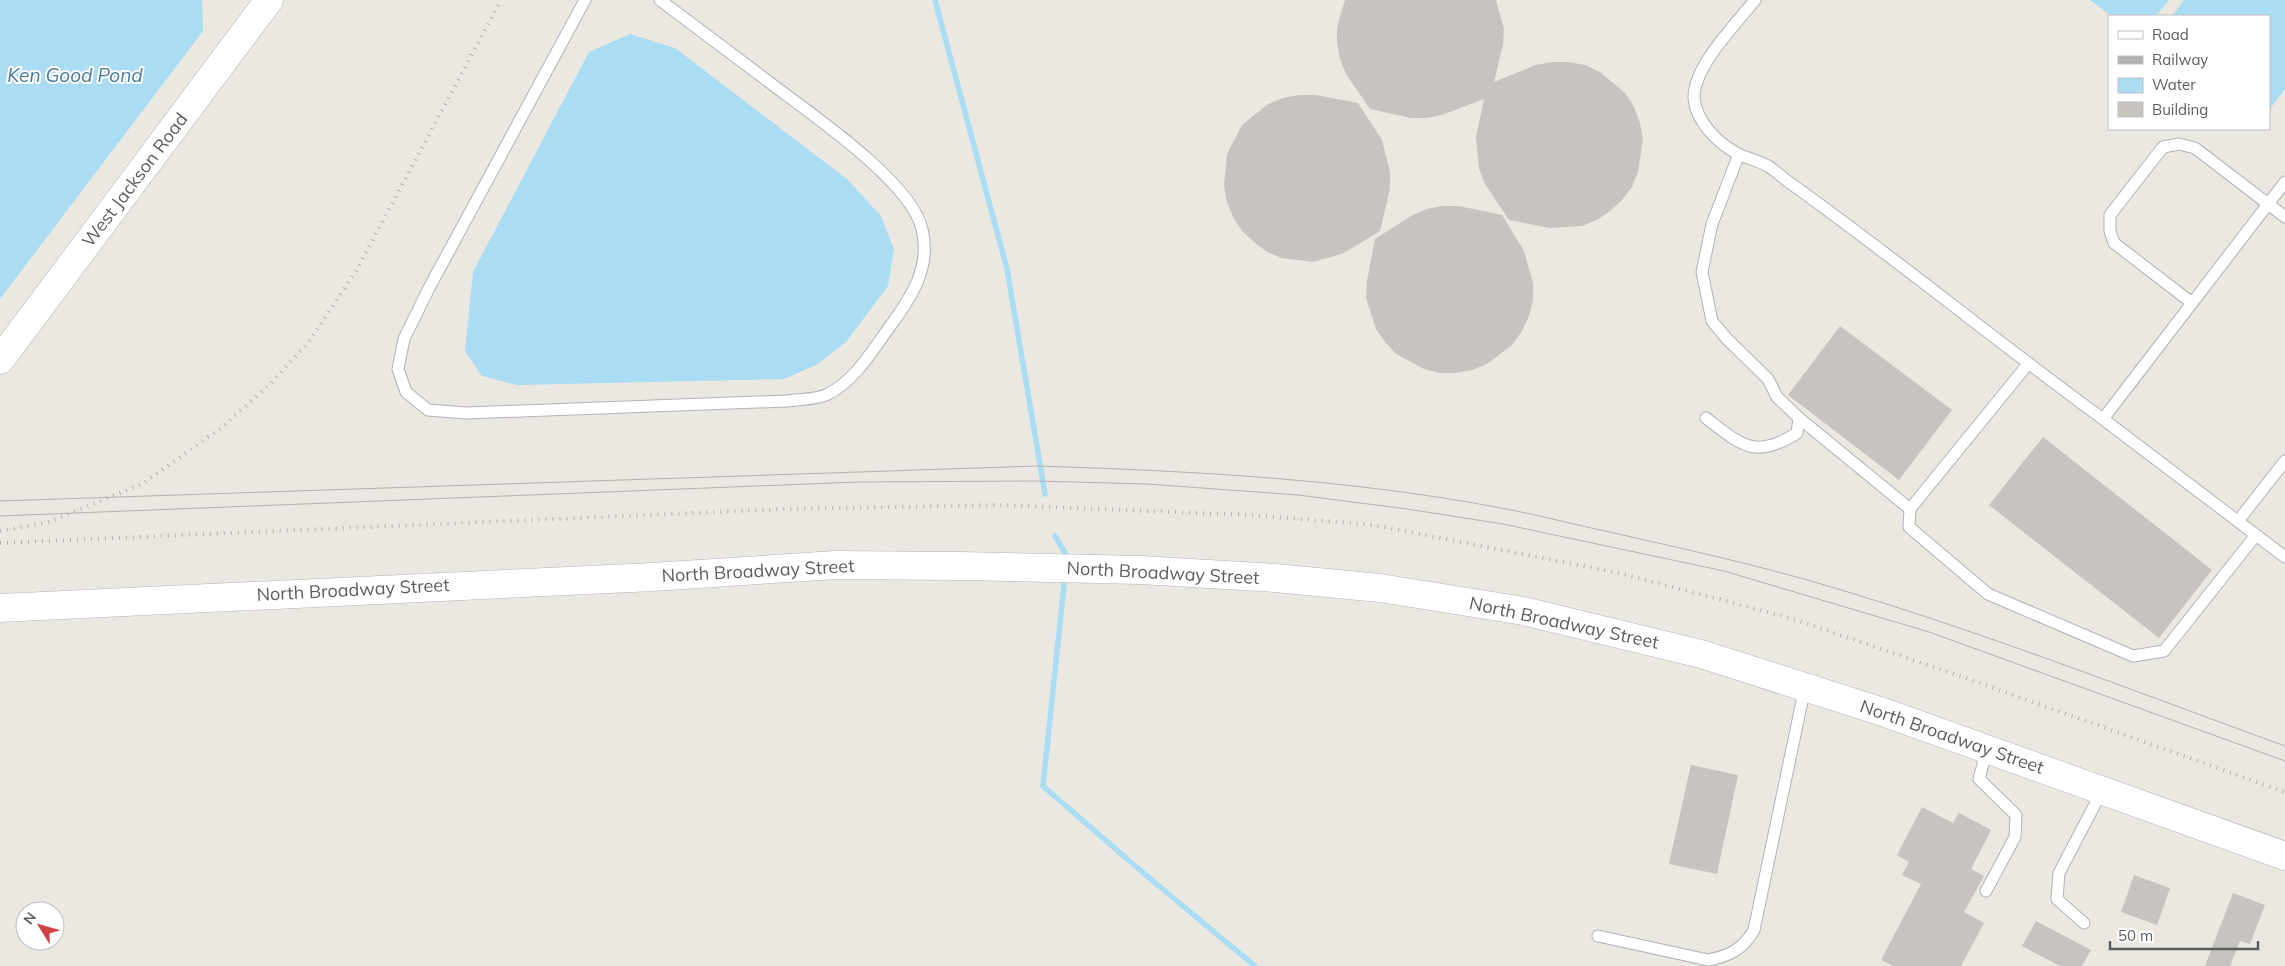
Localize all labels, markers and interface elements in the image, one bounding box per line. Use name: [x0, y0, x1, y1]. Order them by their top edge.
legend: [2108, 15, 2270, 130]
text: Road: [2152, 25, 2189, 44]
text: Railway: [2152, 50, 2208, 69]
water label: Ken Good Pond: [7, 63, 143, 87]
text: Water: [2152, 75, 2196, 94]
text: Building: [2152, 100, 2208, 119]
street label: West Jackson Road: [77, 108, 193, 251]
street label: North Broadway Street: [661, 554, 855, 587]
street label: North Broadway Street: [1066, 556, 1260, 589]
street label: North Broadway Street: [256, 573, 450, 606]
street label: North Broadway Street: [1467, 591, 1661, 654]
street label: North Broadway Street: [1857, 694, 2047, 779]
north arrow: [15, 901, 65, 951]
text: N: [19, 909, 40, 928]
scale bar: [2110, 918, 2258, 950]
text: 50 m: [2118, 926, 2153, 945]

